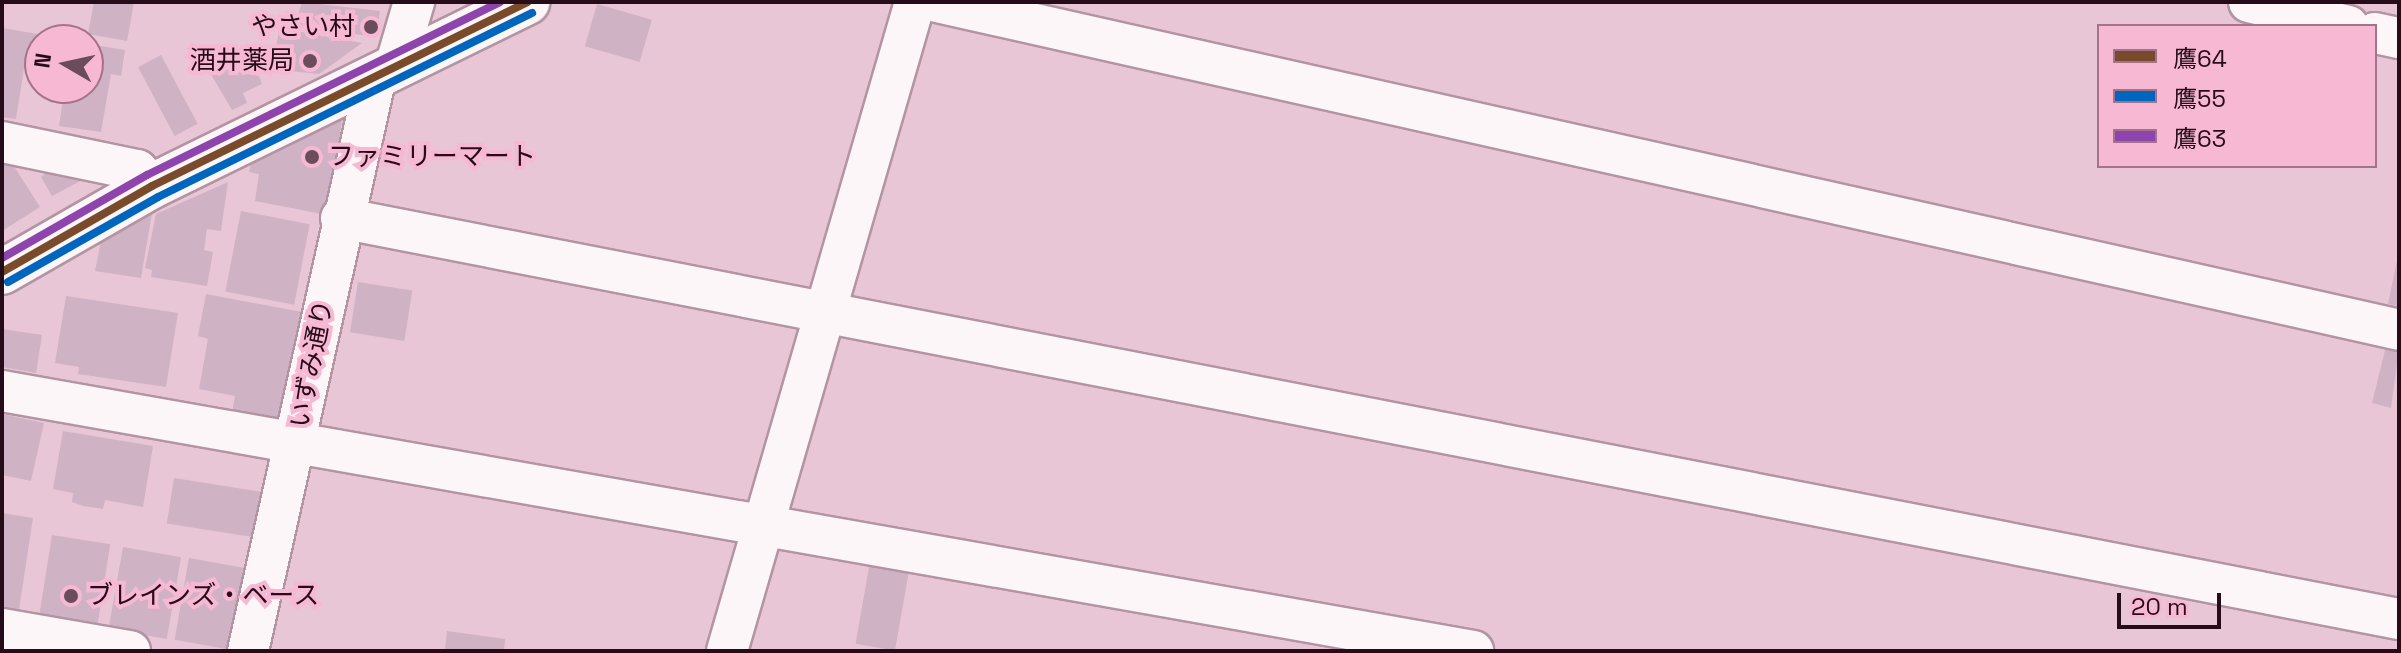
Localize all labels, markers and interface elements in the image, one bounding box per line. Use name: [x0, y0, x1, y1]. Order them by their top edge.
place label: やさい村: [251, 11, 355, 43]
marker: やさい村: [362, 18, 380, 36]
north arrow: [24, 24, 104, 104]
legend: [2097, 24, 2377, 168]
text: 鷹64: [2173, 43, 2227, 74]
place label: 酒井薬局: [190, 45, 294, 77]
text: N: [27, 51, 57, 70]
marker: 酒井薬局: [301, 52, 319, 70]
text: 鷹55: [2173, 83, 2226, 114]
text: 鷹63: [2173, 123, 2226, 154]
place label: ファミリーマート: [328, 141, 536, 173]
marker: ファミリーマート: [303, 148, 321, 166]
street label: いずみ通り: [284, 297, 340, 431]
scale bar: [2121, 577, 2225, 627]
place label: ブレインズ・ベース: [87, 580, 321, 612]
marker: ブレインズ・ベース: [62, 587, 80, 605]
text: 20 m: [2131, 591, 2188, 622]

